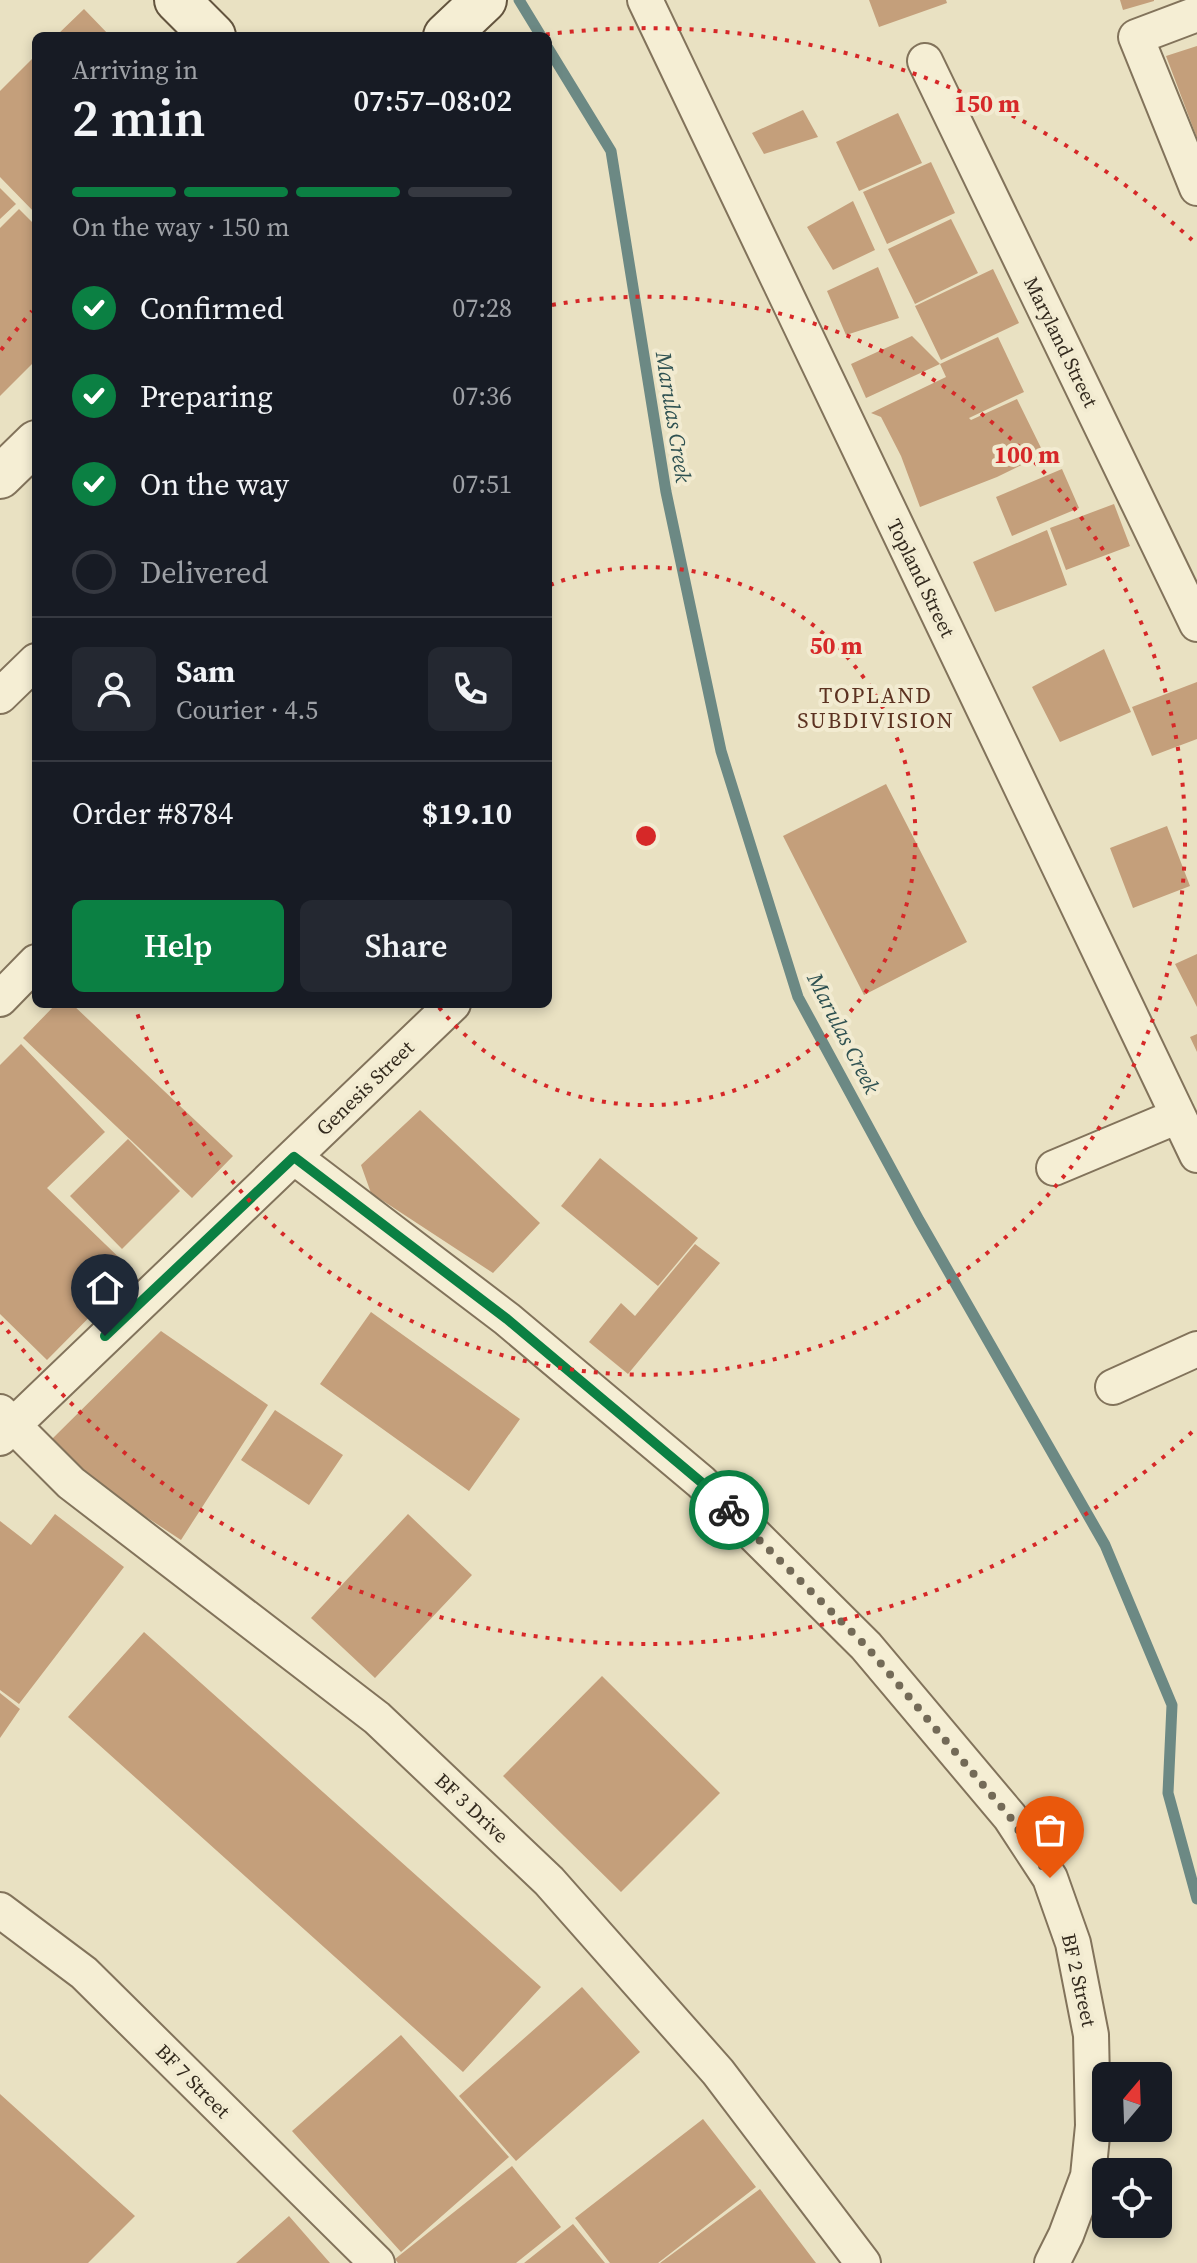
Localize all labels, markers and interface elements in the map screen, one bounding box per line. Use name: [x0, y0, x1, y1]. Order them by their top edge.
text: Arriving in: [72, 52, 198, 88]
text: 07:57–08:02: [353, 80, 512, 121]
text: 2 min: [72, 82, 205, 153]
text: 150 m: [954, 87, 1020, 120]
text: On the way · 150 m: [72, 209, 290, 245]
street label: Maryland Street: [1017, 272, 1105, 412]
icon: check: [72, 286, 116, 330]
text: Confirmed: [140, 288, 284, 329]
text: 07:28: [452, 290, 512, 326]
water label: Marulas Creek: [649, 348, 699, 485]
icon: check: [72, 374, 116, 418]
text: Preparing: [140, 376, 273, 417]
text: 07:36: [452, 378, 512, 414]
text: 100 m: [994, 438, 1060, 471]
icon: check: [72, 462, 116, 506]
text: On the way: [140, 464, 289, 505]
text: 07:51: [452, 466, 512, 502]
street label: Topland Street: [880, 514, 962, 642]
text: Delivered: [140, 552, 268, 593]
text: 50 m: [810, 629, 863, 662]
button: person: [72, 647, 156, 731]
button: phone: [428, 647, 512, 731]
text: Sam: [176, 651, 235, 692]
district label: TOPLAND SUBDIVISION: [797, 680, 955, 735]
text: Courier · 4.5: [176, 692, 318, 728]
text: Order #8784: [72, 793, 233, 834]
text: $19.10: [422, 793, 512, 834]
centre of rings: [632, 822, 660, 850]
button: Help: [72, 900, 284, 992]
button: Share: [300, 900, 512, 992]
water label: Marulas Creek: [800, 966, 888, 1099]
street label: Genesis Street: [310, 1034, 420, 1142]
pin: [71, 1254, 139, 1336]
icon: home: [83, 1266, 127, 1310]
courier: [689, 1470, 769, 1550]
icon: bike: [707, 1488, 751, 1532]
street label: BF 3 Drive: [429, 1767, 515, 1849]
pin: [1016, 1796, 1084, 1878]
icon: bag: [1028, 1808, 1072, 1852]
street label: BF 2 Street: [1055, 1931, 1103, 2030]
street label: BF 7 Street: [150, 2038, 237, 2125]
north arrow: [1092, 2062, 1172, 2142]
map controls: [1092, 2062, 1172, 2238]
button: locate: [1092, 2158, 1172, 2238]

